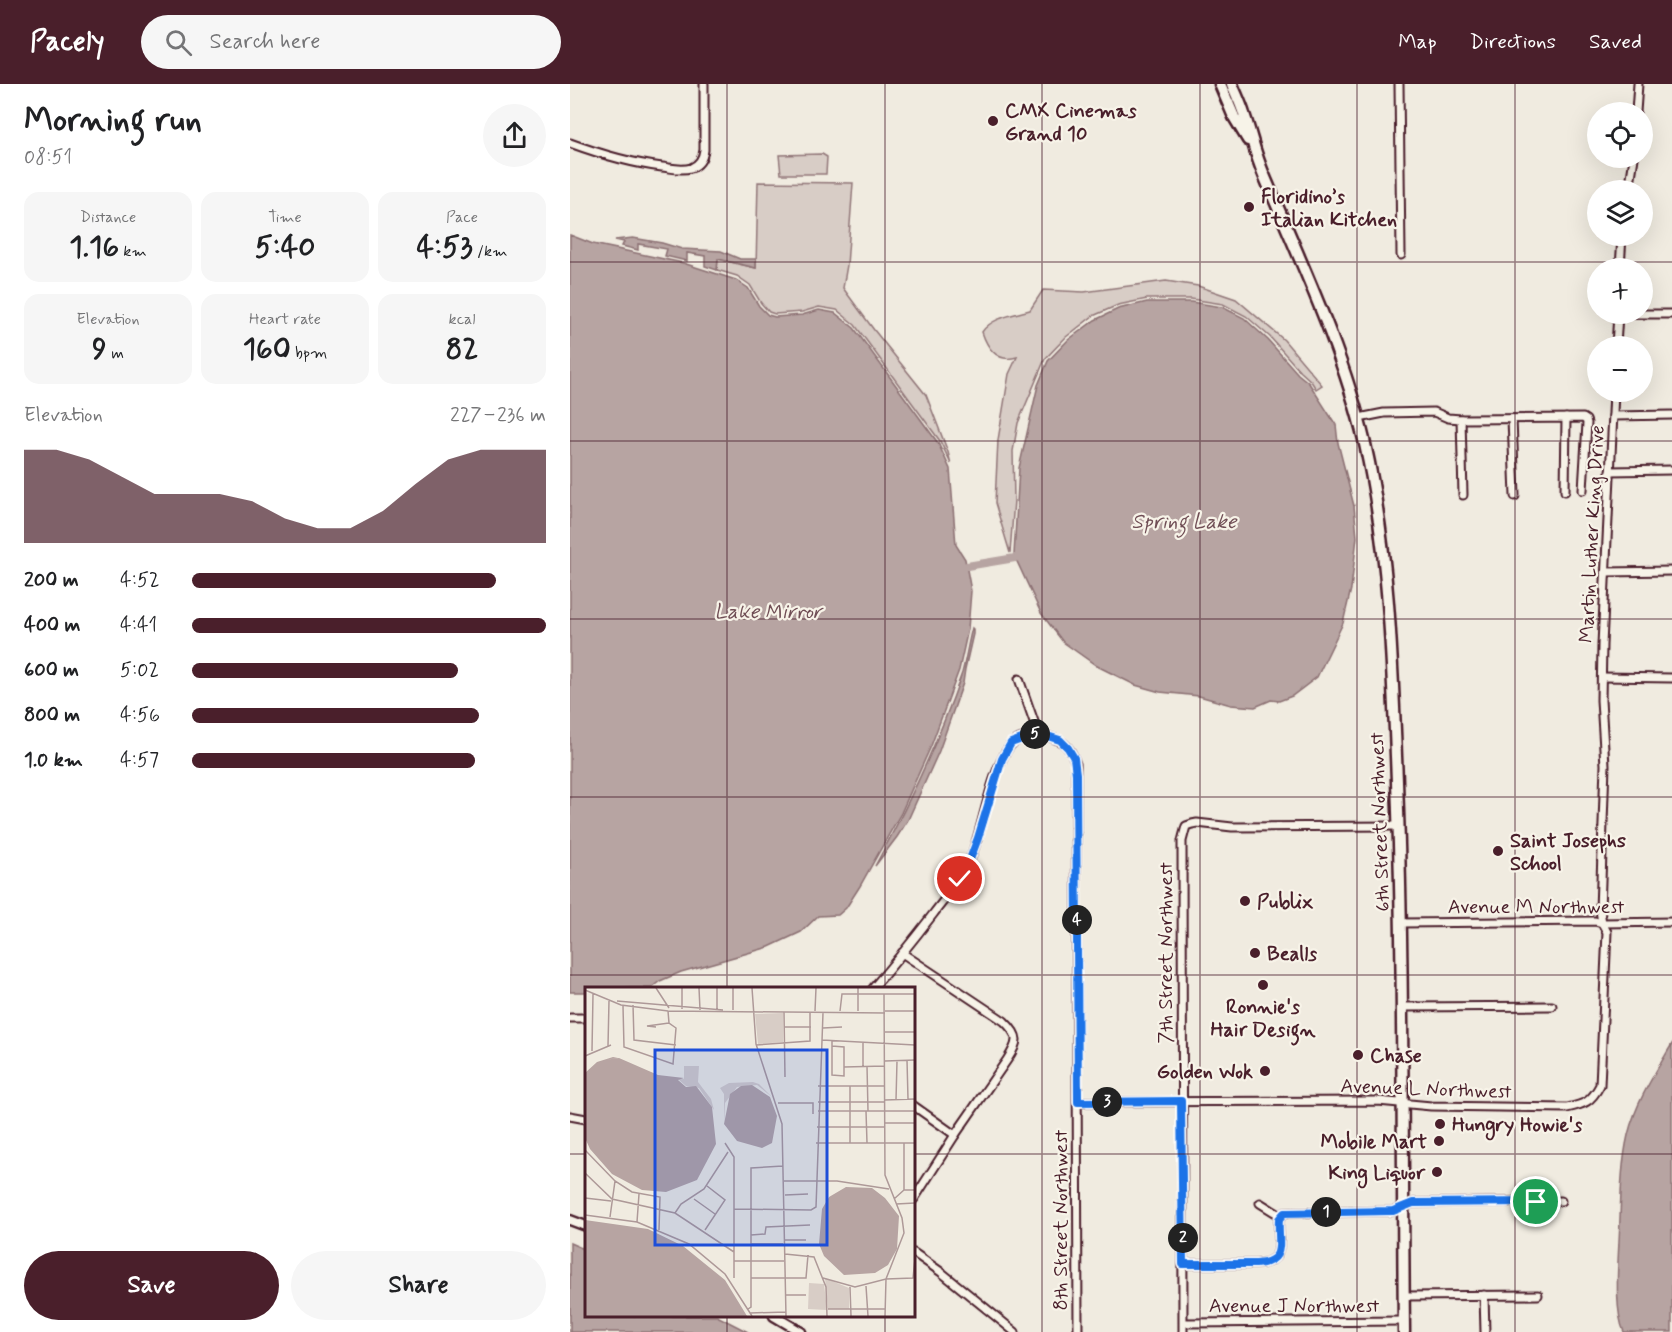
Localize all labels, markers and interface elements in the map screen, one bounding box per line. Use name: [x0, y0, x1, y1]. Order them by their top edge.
search box: [141, 15, 561, 69]
text: Pacely: [30, 24, 105, 61]
icon: search: [162, 26, 195, 59]
text: Search here: [210, 28, 320, 56]
text: Map: [1398, 28, 1437, 56]
text: Directions: [1470, 28, 1556, 56]
text: Saved: [1589, 28, 1642, 56]
place label: CMX Cinemas Grand 10: [1005, 98, 1137, 148]
text: Morning run: [24, 99, 202, 143]
map controls: [1587, 102, 1653, 402]
button: locate: [1587, 102, 1653, 168]
button: share: [483, 104, 546, 167]
marker: CMX Cinemas Grand 10: [986, 114, 1000, 128]
text: 08:51: [24, 144, 72, 171]
button: layers: [1587, 180, 1653, 246]
place label: Floridino’s Italian Kitchen: [1261, 184, 1397, 234]
marker: Floridino’s Italian Kitchen: [1242, 200, 1256, 214]
text: Distance: [80, 207, 136, 228]
text: Time: [268, 207, 302, 228]
text: Pace: [446, 207, 478, 228]
text: 1.16: [69, 228, 119, 267]
text: 5:40: [255, 228, 315, 267]
text: 4:53: [417, 228, 473, 267]
text: km: [119, 241, 147, 262]
text: /km: [473, 241, 507, 262]
button: +: [1587, 258, 1653, 324]
text: Elevation: [77, 309, 140, 330]
text: Heart rate: [249, 309, 321, 330]
text: kcal: [449, 309, 475, 330]
text: 9: [92, 330, 107, 369]
text: 160: [243, 330, 291, 369]
text: 82: [446, 330, 478, 369]
button: −: [1587, 336, 1653, 402]
text: m: [107, 343, 124, 364]
text: bpm: [291, 343, 327, 364]
text: Elevation: [24, 402, 103, 429]
text: 227–236 m: [450, 402, 546, 429]
street label: Martin Luther King Drive: [1573, 425, 1612, 644]
water label: Spring Lake: [1132, 508, 1238, 538]
text: 200 m: [24, 567, 79, 594]
text: 4:52: [120, 567, 160, 594]
water label: Lake Mirror: [714, 598, 824, 626]
text: 400 m: [24, 612, 80, 639]
text: 4:41: [120, 612, 157, 639]
text: 600 m: [24, 657, 79, 684]
text: 5:02: [120, 657, 159, 684]
text: 800 m: [24, 702, 80, 729]
text: 4:56: [120, 702, 160, 729]
pin: 5: [1020, 719, 1050, 749]
text: 5: [1030, 723, 1040, 744]
street label: 6th Street Northwest: [1364, 731, 1397, 912]
text: 1.0 km: [24, 747, 83, 774]
text: 4:57: [120, 747, 159, 774]
place label: Saint Josephs School: [1510, 828, 1626, 878]
marker: Saint Josephs School: [1491, 844, 1505, 858]
pin: [934, 853, 985, 904]
icon: check: [943, 862, 976, 895]
street label: 7th Street Northwest: [1153, 862, 1180, 1044]
place label: Publix: [1257, 889, 1314, 916]
marker: Publix: [1238, 894, 1252, 908]
street label: Avenue M Northwest: [1448, 894, 1624, 921]
pin: 4: [1062, 905, 1092, 935]
text: 4: [1072, 909, 1082, 930]
place label: Bealls: [1267, 941, 1317, 968]
marker: Bealls: [1248, 946, 1262, 960]
marker: Ronnie's Hair Design: [1256, 978, 1270, 992]
inset map: [585, 987, 915, 1317]
place label: Ronnie's Hair Design: [1210, 994, 1316, 1046]
place label: Chase: [1370, 1043, 1422, 1070]
marker: Chase: [1351, 1048, 1365, 1062]
place label: Golden Wok: [1157, 1059, 1253, 1086]
marker: Golden Wok: [1258, 1064, 1272, 1078]
street label: Avenue L Northwest: [1340, 1073, 1512, 1106]
pin: 3: [1092, 1087, 1122, 1117]
text: 3: [1103, 1091, 1111, 1112]
place label: Hungry Howie's: [1452, 1112, 1582, 1141]
marker: Hungry Howie's: [1433, 1117, 1447, 1131]
street label: 8th Street Northwest: [1048, 1129, 1075, 1310]
place label: Mobile Mart: [1321, 1129, 1428, 1156]
marker: Mobile Mart: [1432, 1134, 1446, 1148]
place label: King Liquor: [1328, 1160, 1426, 1189]
marker: King Liquor: [1430, 1165, 1444, 1179]
pin: [1510, 1176, 1561, 1227]
icon: arrive: [1519, 1185, 1552, 1218]
pin: 1: [1311, 1197, 1341, 1227]
text: 1: [1322, 1201, 1330, 1222]
pin: 2: [1168, 1223, 1198, 1253]
text: 2: [1179, 1227, 1187, 1248]
button: Save: [24, 1251, 279, 1320]
button: Share: [291, 1251, 546, 1320]
street label: Avenue J Northwest: [1209, 1293, 1379, 1320]

